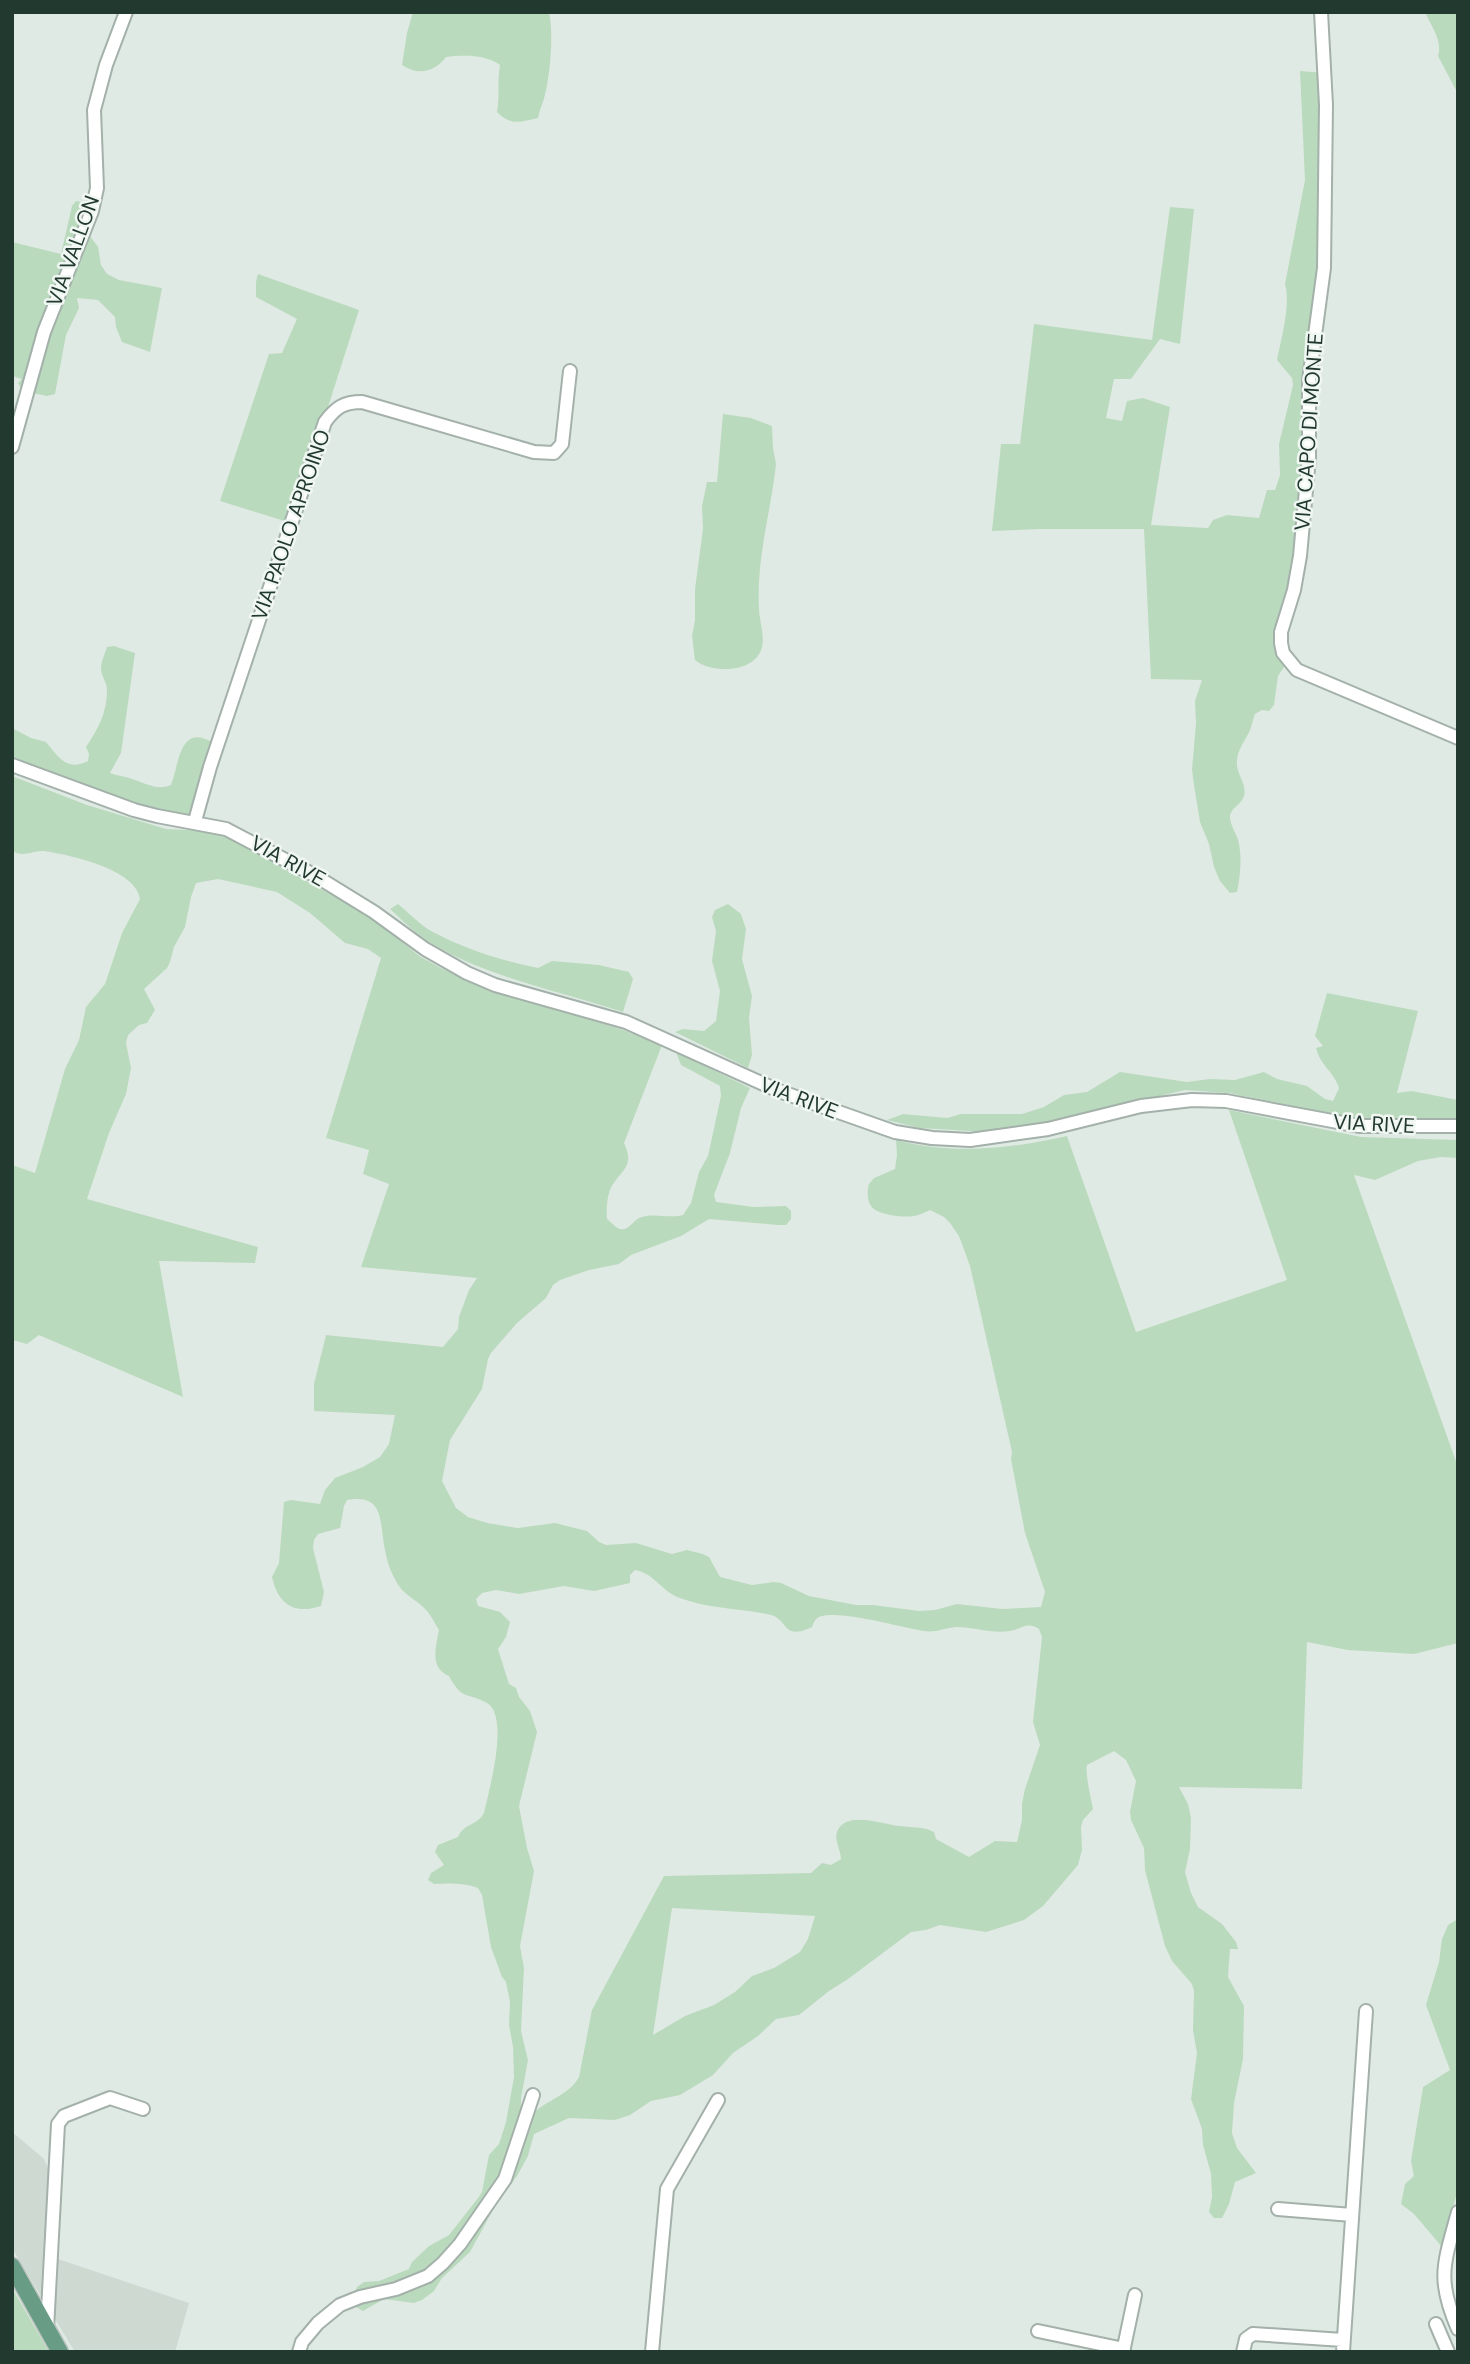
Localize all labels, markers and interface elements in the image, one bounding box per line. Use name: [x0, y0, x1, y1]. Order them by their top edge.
street label: VIA VALLON: [40, 192, 106, 310]
street label: VIA CAPO DI MONTE: [1288, 332, 1330, 532]
street label: VIA PAOLO APROINO: [245, 426, 337, 624]
street label: VIA RIVE: [245, 829, 331, 893]
street label: VIA RIVE: [756, 1070, 842, 1126]
street label: VIA RIVE: [1332, 1108, 1416, 1140]

